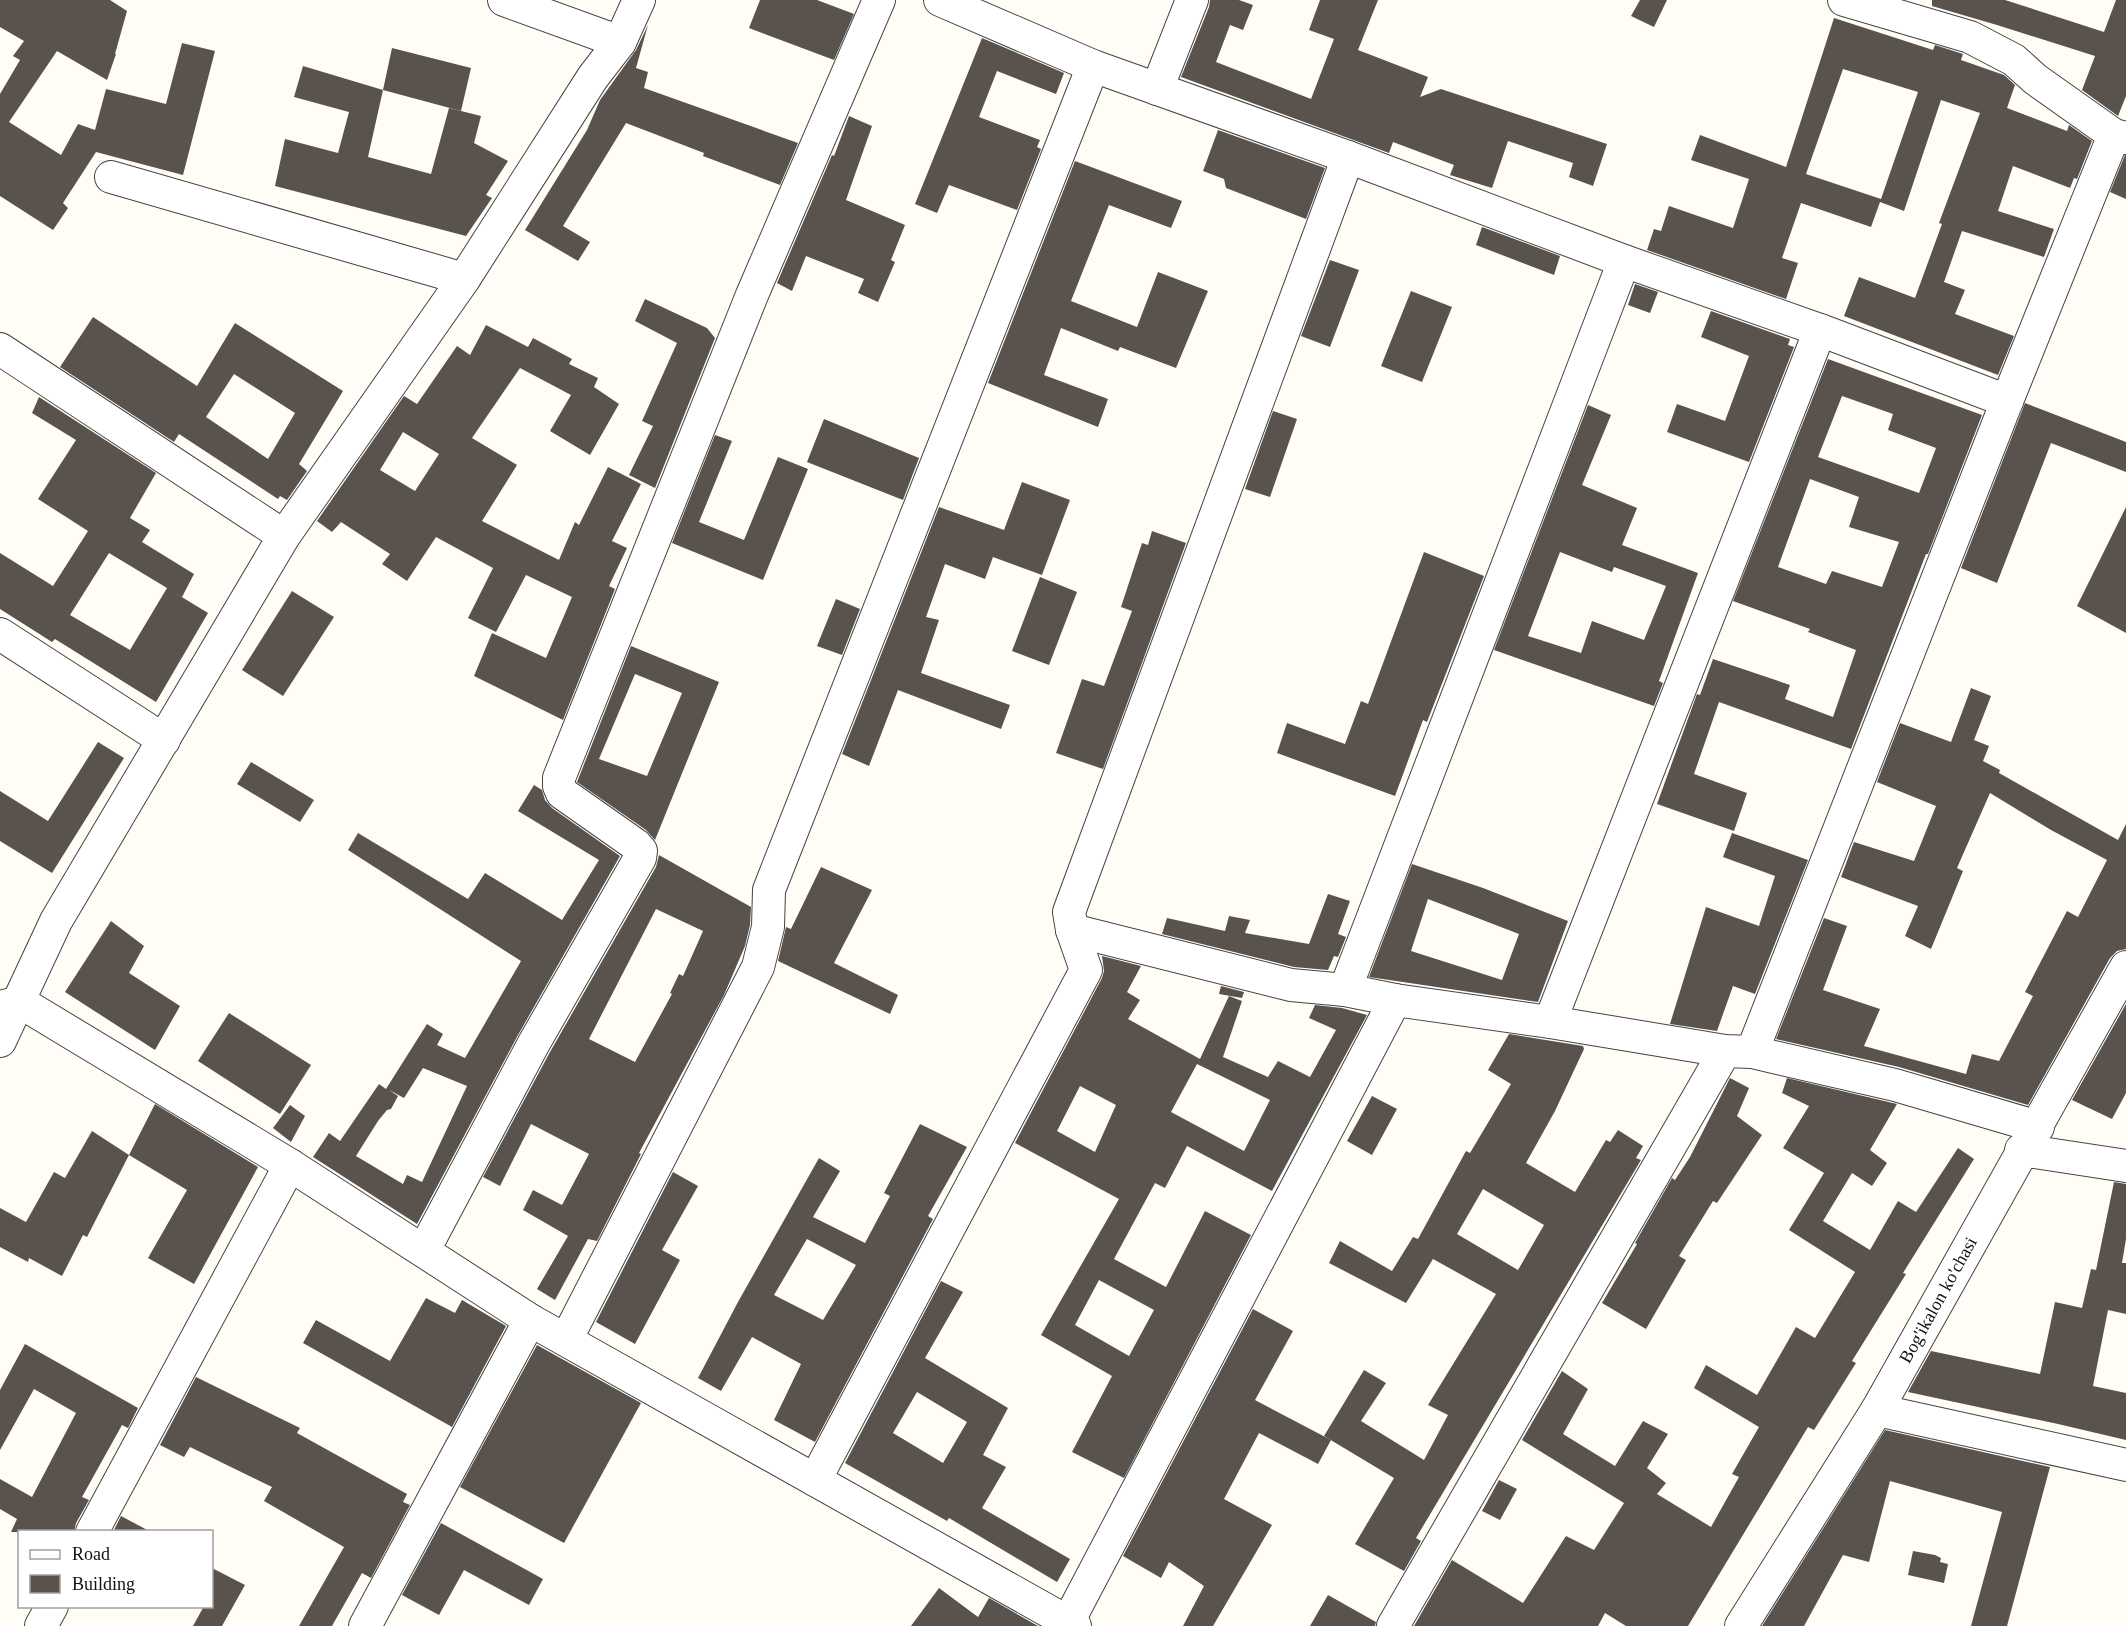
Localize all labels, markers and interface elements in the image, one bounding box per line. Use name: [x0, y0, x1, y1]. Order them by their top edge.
street label: Bog'ikalon ko'chasi: [1895, 1234, 1981, 1366]
legend: [18, 1530, 213, 1608]
text: Road: [72, 1544, 110, 1564]
text: Building: [72, 1574, 135, 1594]

